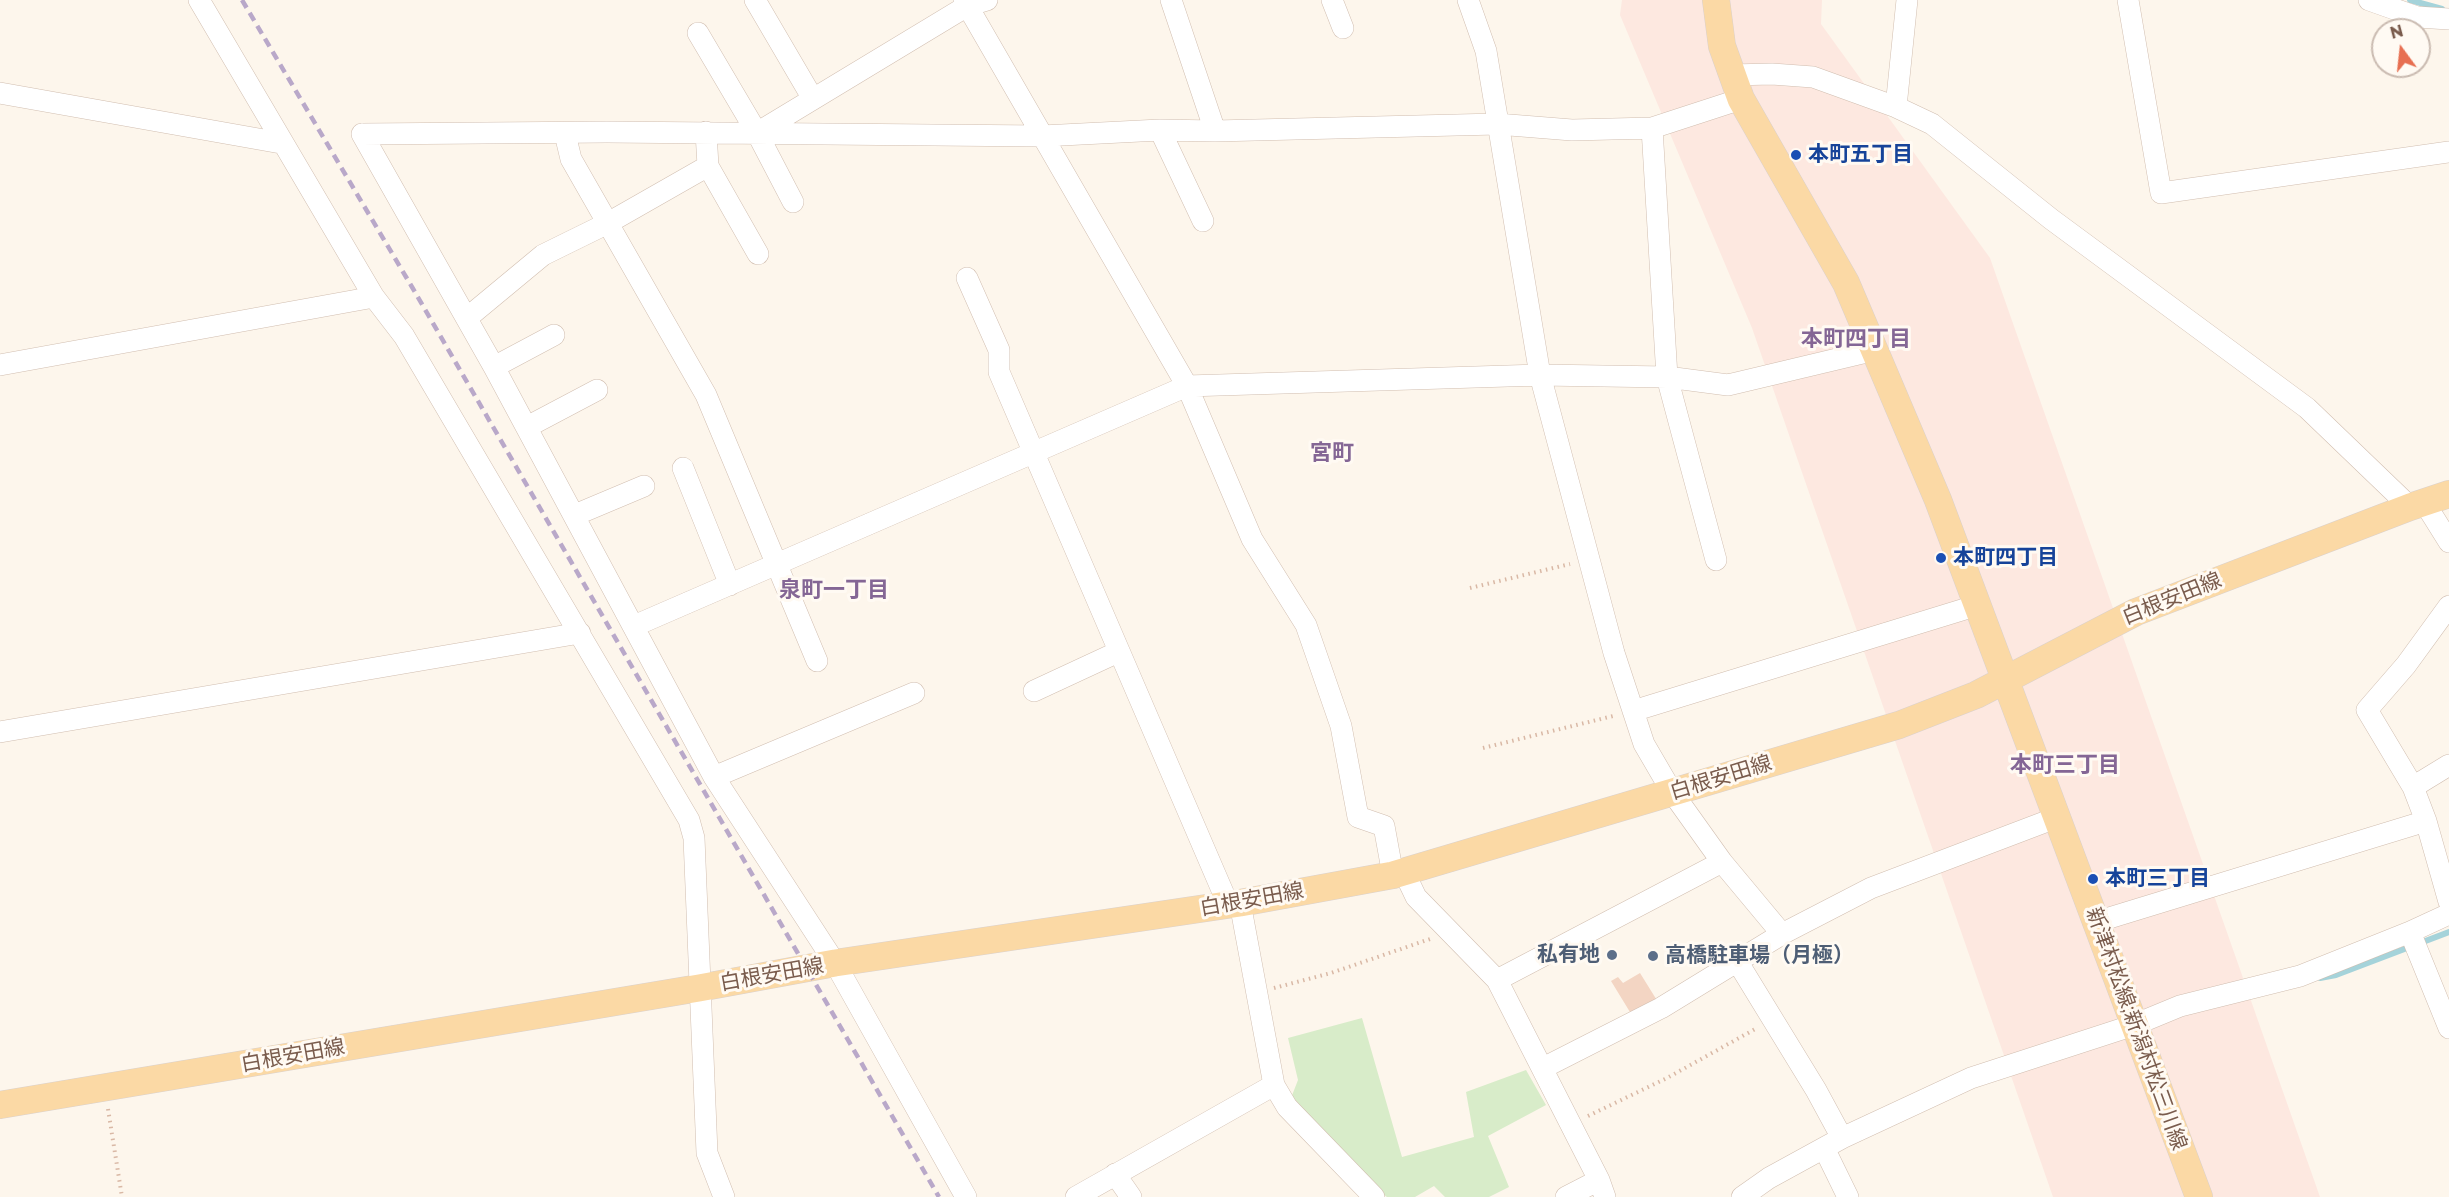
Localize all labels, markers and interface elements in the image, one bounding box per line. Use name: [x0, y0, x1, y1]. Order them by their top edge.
north arrow: [2371, 18, 2431, 78]
text: N: [2388, 21, 2405, 43]
place label: 本町五丁目: [1808, 142, 1913, 168]
marker: 本町五丁目: [1789, 148, 1803, 162]
district label: 本町四丁目: [1801, 327, 1911, 353]
district label: 宮町: [1310, 441, 1354, 467]
place label: 本町四丁目: [1953, 545, 2058, 571]
marker: 本町四丁目: [1934, 551, 1948, 565]
street label: 白根安田線: [2119, 568, 2225, 630]
district label: 泉町一丁目: [779, 578, 889, 604]
street label: 白根安田線: [1667, 751, 1775, 805]
district label: 本町三丁目: [2010, 753, 2120, 779]
place label: 本町三丁目: [2105, 866, 2210, 892]
marker: 本町三丁目: [2086, 872, 2100, 886]
street label: 白根安田線: [1198, 878, 1306, 922]
street label: 新津村松線;新潟村松三川線: [2080, 904, 2192, 1154]
place label: 私有地: [1537, 942, 1600, 968]
place label: 高橋駐車場（月極）: [1665, 943, 1854, 969]
marker: 私有地: [1605, 948, 1619, 962]
marker: 高橋駐車場（月極）: [1646, 949, 1660, 963]
street label: 白根安田線: [718, 953, 826, 997]
street label: 白根安田線: [239, 1034, 347, 1078]

